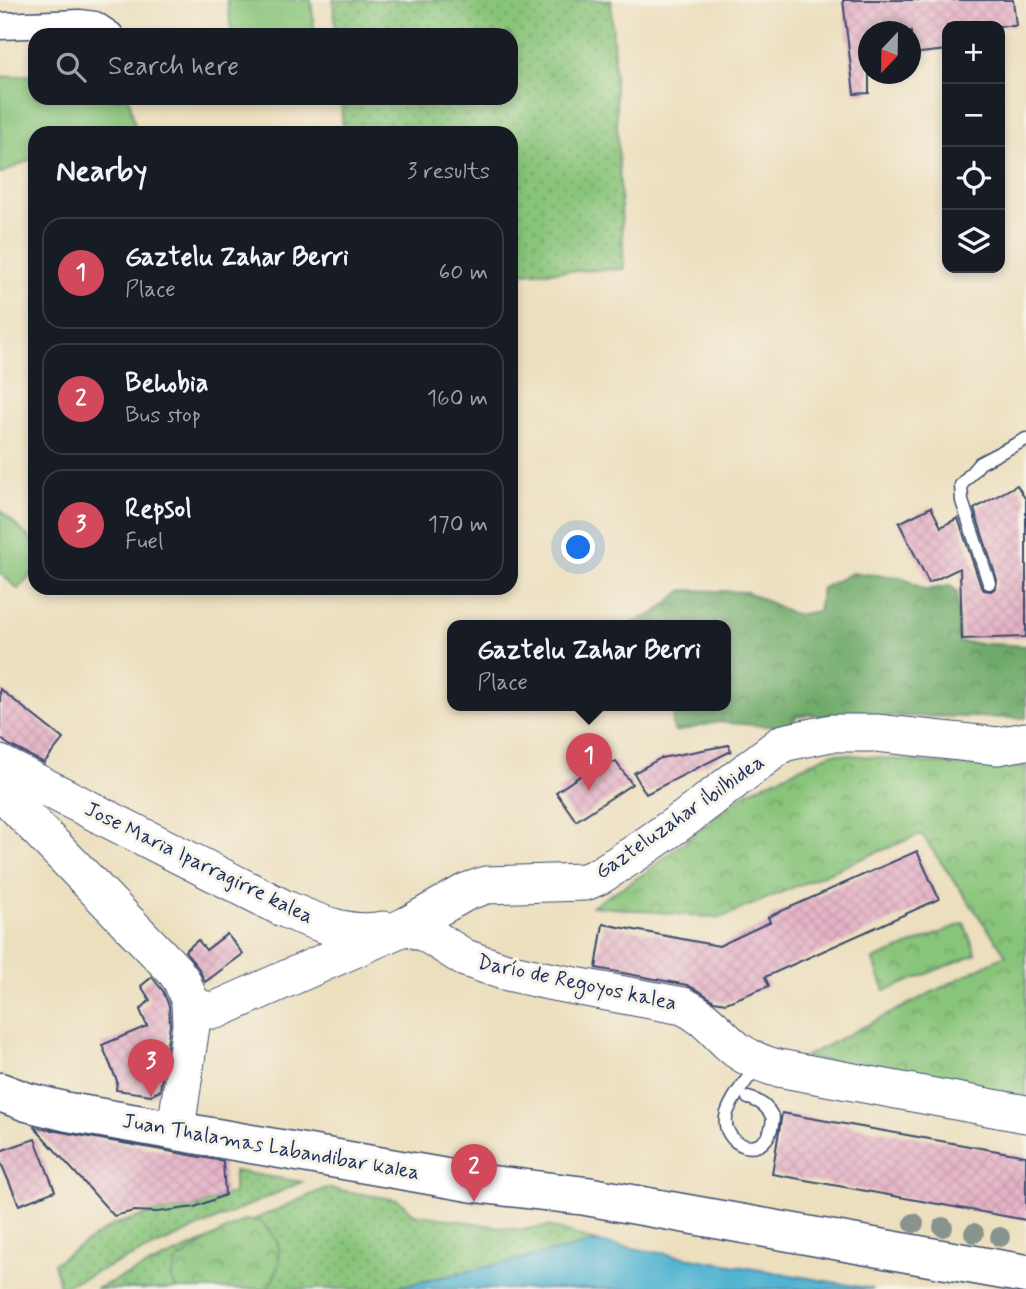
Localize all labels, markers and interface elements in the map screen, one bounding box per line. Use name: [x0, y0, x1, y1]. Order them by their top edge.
north arrow: [858, 21, 921, 84]
map controls: [942, 21, 1005, 273]
button: +: [942, 21, 1005, 84]
search box: [28, 28, 518, 105]
icon: search: [52, 48, 90, 86]
text: Search here: [108, 50, 239, 84]
button: −: [942, 84, 1005, 147]
button: locate: [942, 147, 1005, 210]
text: Nearby: [56, 152, 147, 191]
text: 3 results: [407, 157, 490, 187]
button: layers: [942, 210, 1005, 273]
text: Gaztelu Zahar Berri: [125, 241, 349, 275]
text: 1: [76, 258, 86, 288]
text: 60 m: [439, 258, 488, 288]
text: Place: [125, 275, 176, 305]
text: Behobia: [125, 367, 208, 401]
text: 2: [75, 384, 87, 414]
text: 160 m: [427, 384, 488, 414]
text: Bus stop: [125, 401, 201, 431]
text: Repsol: [125, 493, 192, 527]
text: 3: [76, 510, 86, 540]
text: 170 m: [428, 510, 488, 540]
text: Fuel: [125, 527, 164, 557]
your location: [561, 530, 595, 564]
popup: [447, 620, 731, 711]
text: Gaztelu Zahar Berri: [477, 634, 701, 668]
text: Place: [477, 668, 528, 698]
pin: 1: [566, 733, 612, 791]
street label: Gazteluzahar ibilbidea: [590, 748, 770, 886]
street label: Jose Maria Iparragirre kalea: [80, 795, 318, 931]
street label: Darío de Regoyos kalea: [475, 948, 679, 1019]
pin: 3: [128, 1039, 174, 1097]
street label: Juan Thalamas Labandibar kalea: [120, 1107, 422, 1187]
pin: 2: [451, 1144, 497, 1202]

